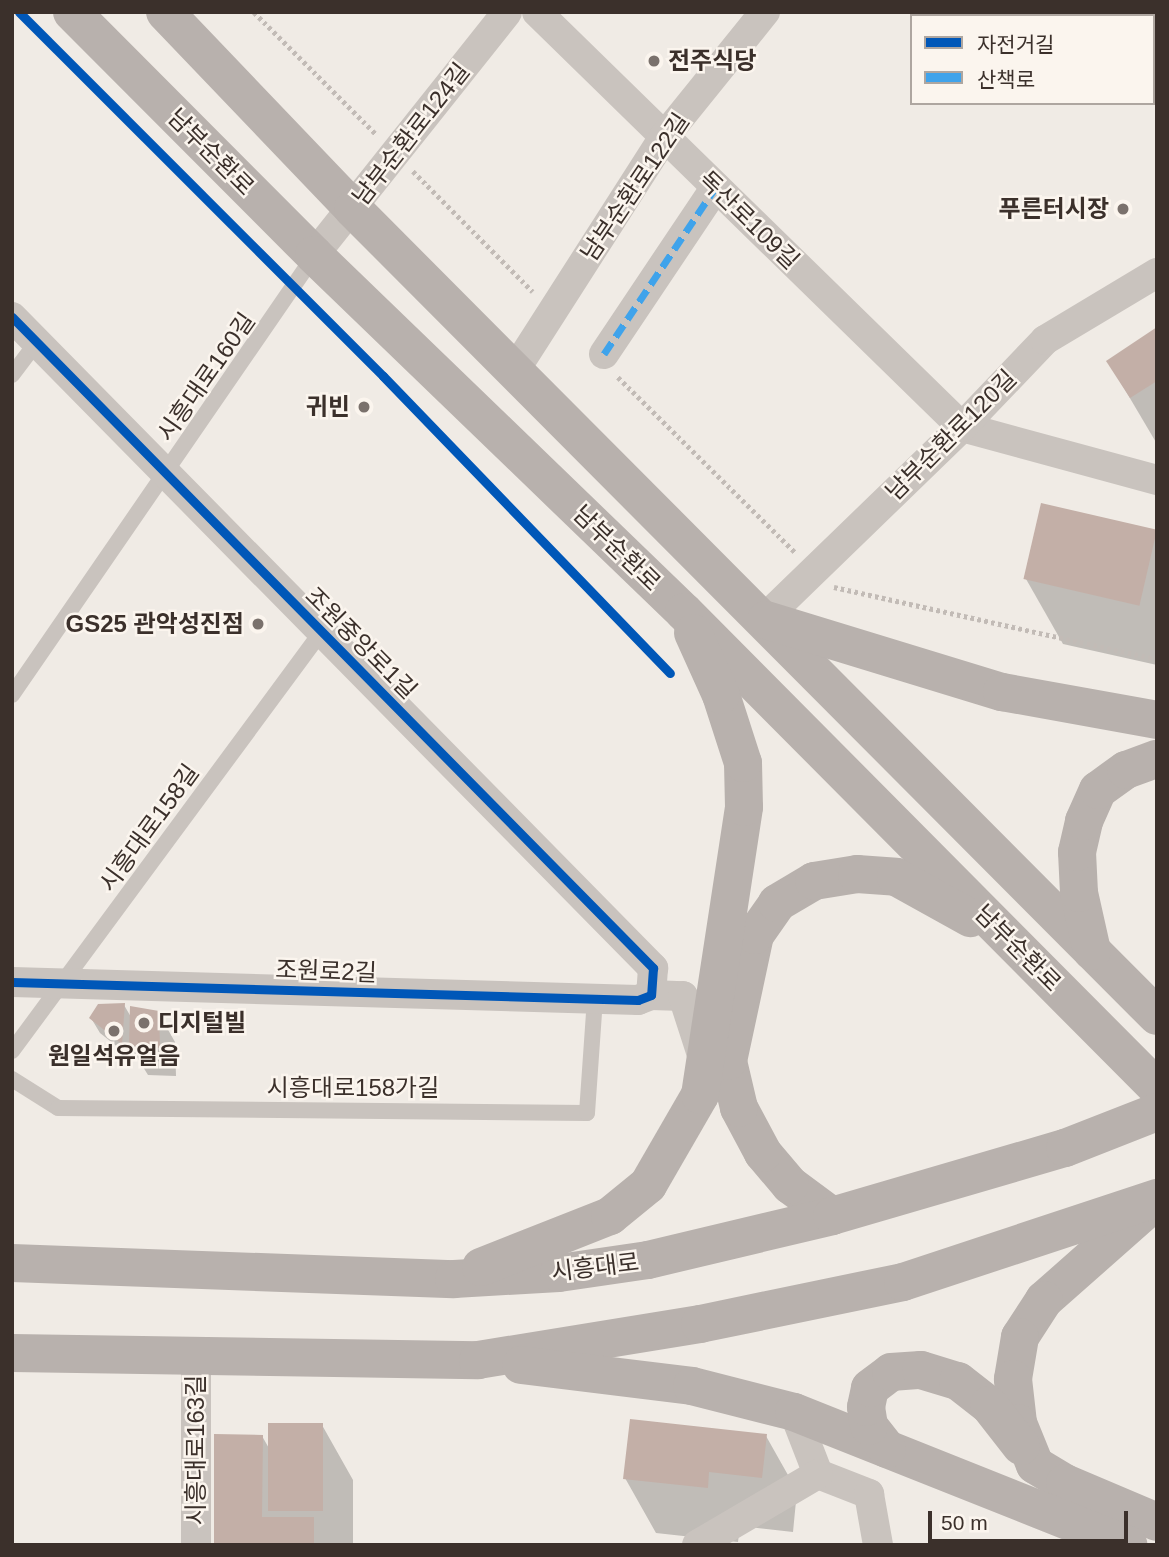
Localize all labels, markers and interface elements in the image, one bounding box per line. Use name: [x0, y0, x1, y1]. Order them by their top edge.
legend: [910, 14, 1155, 105]
text: 자전거길: [977, 33, 1054, 56]
place label: 전주식당: [668, 47, 756, 75]
marker: 전주식당: [646, 53, 662, 69]
street label: 남부순환로124길: [347, 57, 475, 211]
text: 산책로: [977, 68, 1035, 91]
street label: 남부순환로: [162, 103, 260, 201]
street label: 남부순환로122길: [575, 107, 695, 267]
street label: 독산로109길: [693, 165, 805, 275]
place label: 푸른터시장: [999, 195, 1109, 223]
marker: 푸른터시장: [1115, 201, 1131, 217]
street label: 시흥대로160길: [151, 307, 261, 447]
street label: 남부순환로120길: [880, 364, 1022, 506]
place label: 귀빈: [306, 393, 350, 421]
marker: 귀빈: [356, 399, 372, 415]
street label: 남부순환로: [567, 499, 667, 597]
street label: 조원중앙로1길: [299, 581, 423, 705]
place label: GS25 관악성진점: [66, 610, 244, 638]
marker: GS25 관악성진점: [250, 616, 266, 632]
street label: 시흥대로158길: [93, 759, 205, 897]
street label: 남부순환로: [969, 899, 1067, 997]
street label: 조원로2길: [275, 955, 377, 987]
place label: 디지털빌: [158, 1009, 246, 1037]
marker: 디지털빌: [136, 1015, 152, 1031]
marker: 원일석유얼음: [106, 1023, 122, 1039]
place label: 원일석유얼음: [48, 1042, 180, 1070]
street label: 시흥대로158가길: [267, 1074, 439, 1102]
street label: 시흥대로: [549, 1247, 641, 1287]
street label: 시흥대로163길: [182, 1375, 210, 1525]
scale bar: [931, 1498, 1130, 1542]
text: 50 m: [941, 1511, 988, 1534]

